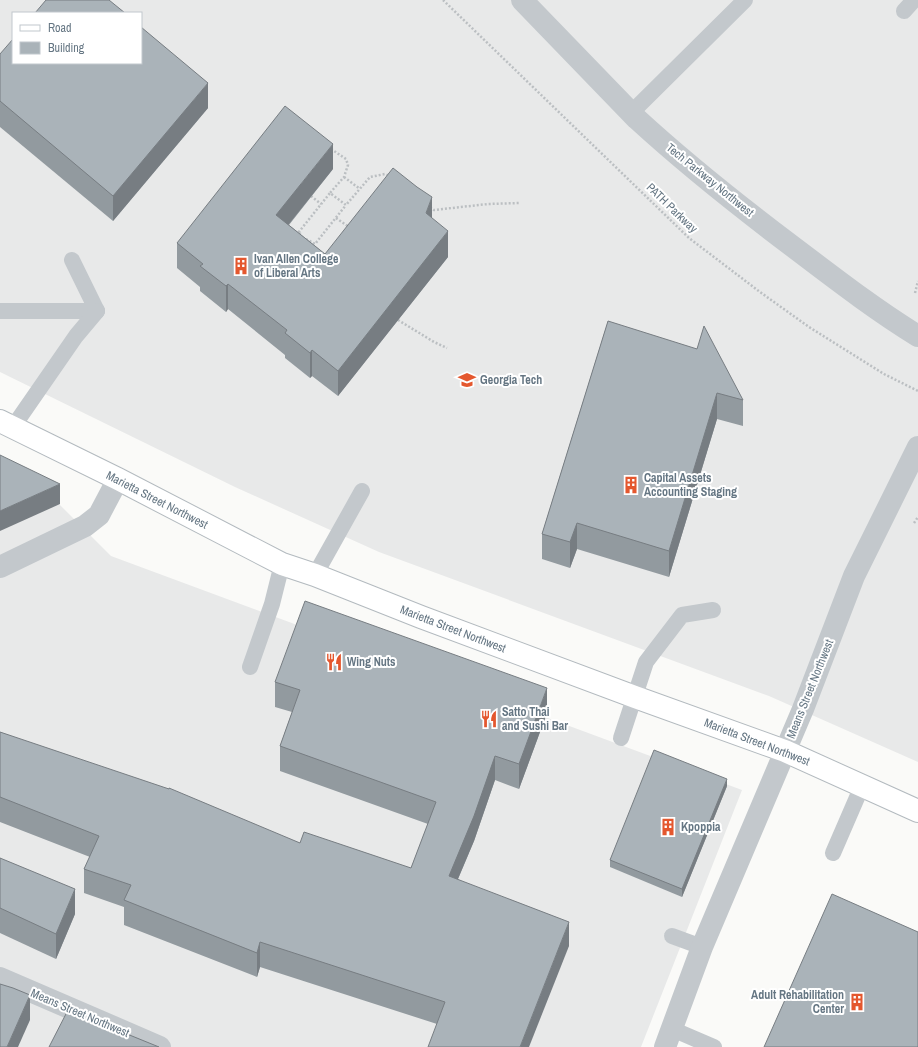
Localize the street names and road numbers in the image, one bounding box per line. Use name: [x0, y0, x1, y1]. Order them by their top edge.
street label: Tech Parkway Northwest: [663, 140, 757, 220]
street label: PATH Parkway: [643, 180, 701, 236]
street label: Marietta Street Northwest: [103, 467, 211, 533]
street label: Marietta Street Northwest: [398, 601, 508, 657]
street label: Means Street Northwest: [783, 637, 837, 741]
street label: Marietta Street Northwest: [702, 714, 812, 770]
street label: Means Street Northwest: [28, 985, 132, 1041]

